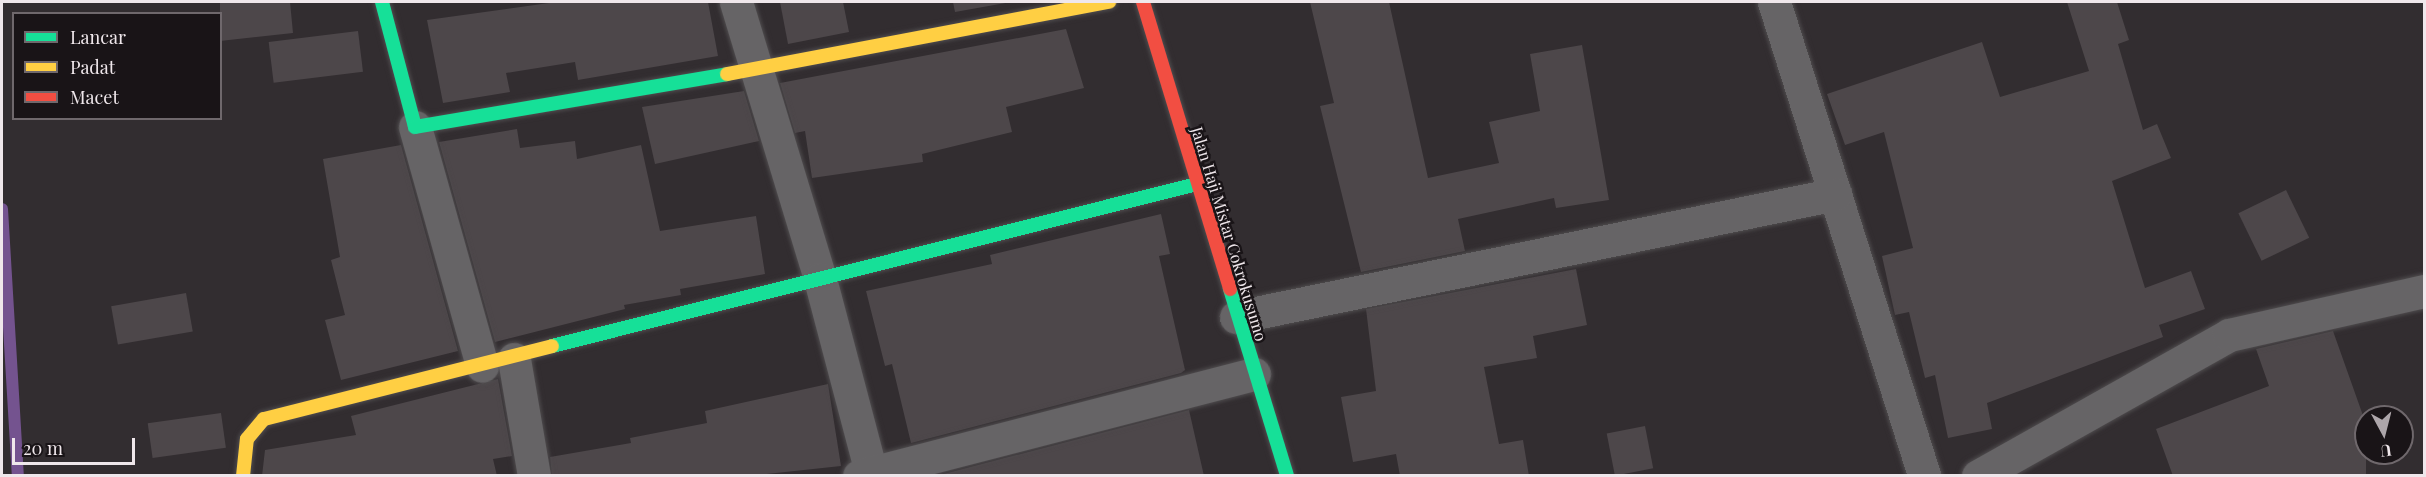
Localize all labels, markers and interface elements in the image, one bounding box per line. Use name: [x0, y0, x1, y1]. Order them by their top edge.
legend: [12, 12, 222, 120]
text: Lancar: [70, 25, 126, 49]
text: Padat: [70, 55, 115, 79]
text: Macet: [70, 85, 119, 109]
street label: Jalan Haji Mistar Cokrokusumo: [1187, 124, 1271, 344]
north arrow: [2354, 405, 2414, 465]
scale bar: [15, 426, 138, 464]
text: 20 m: [23, 436, 63, 460]
text: U: [2379, 440, 2393, 462]

